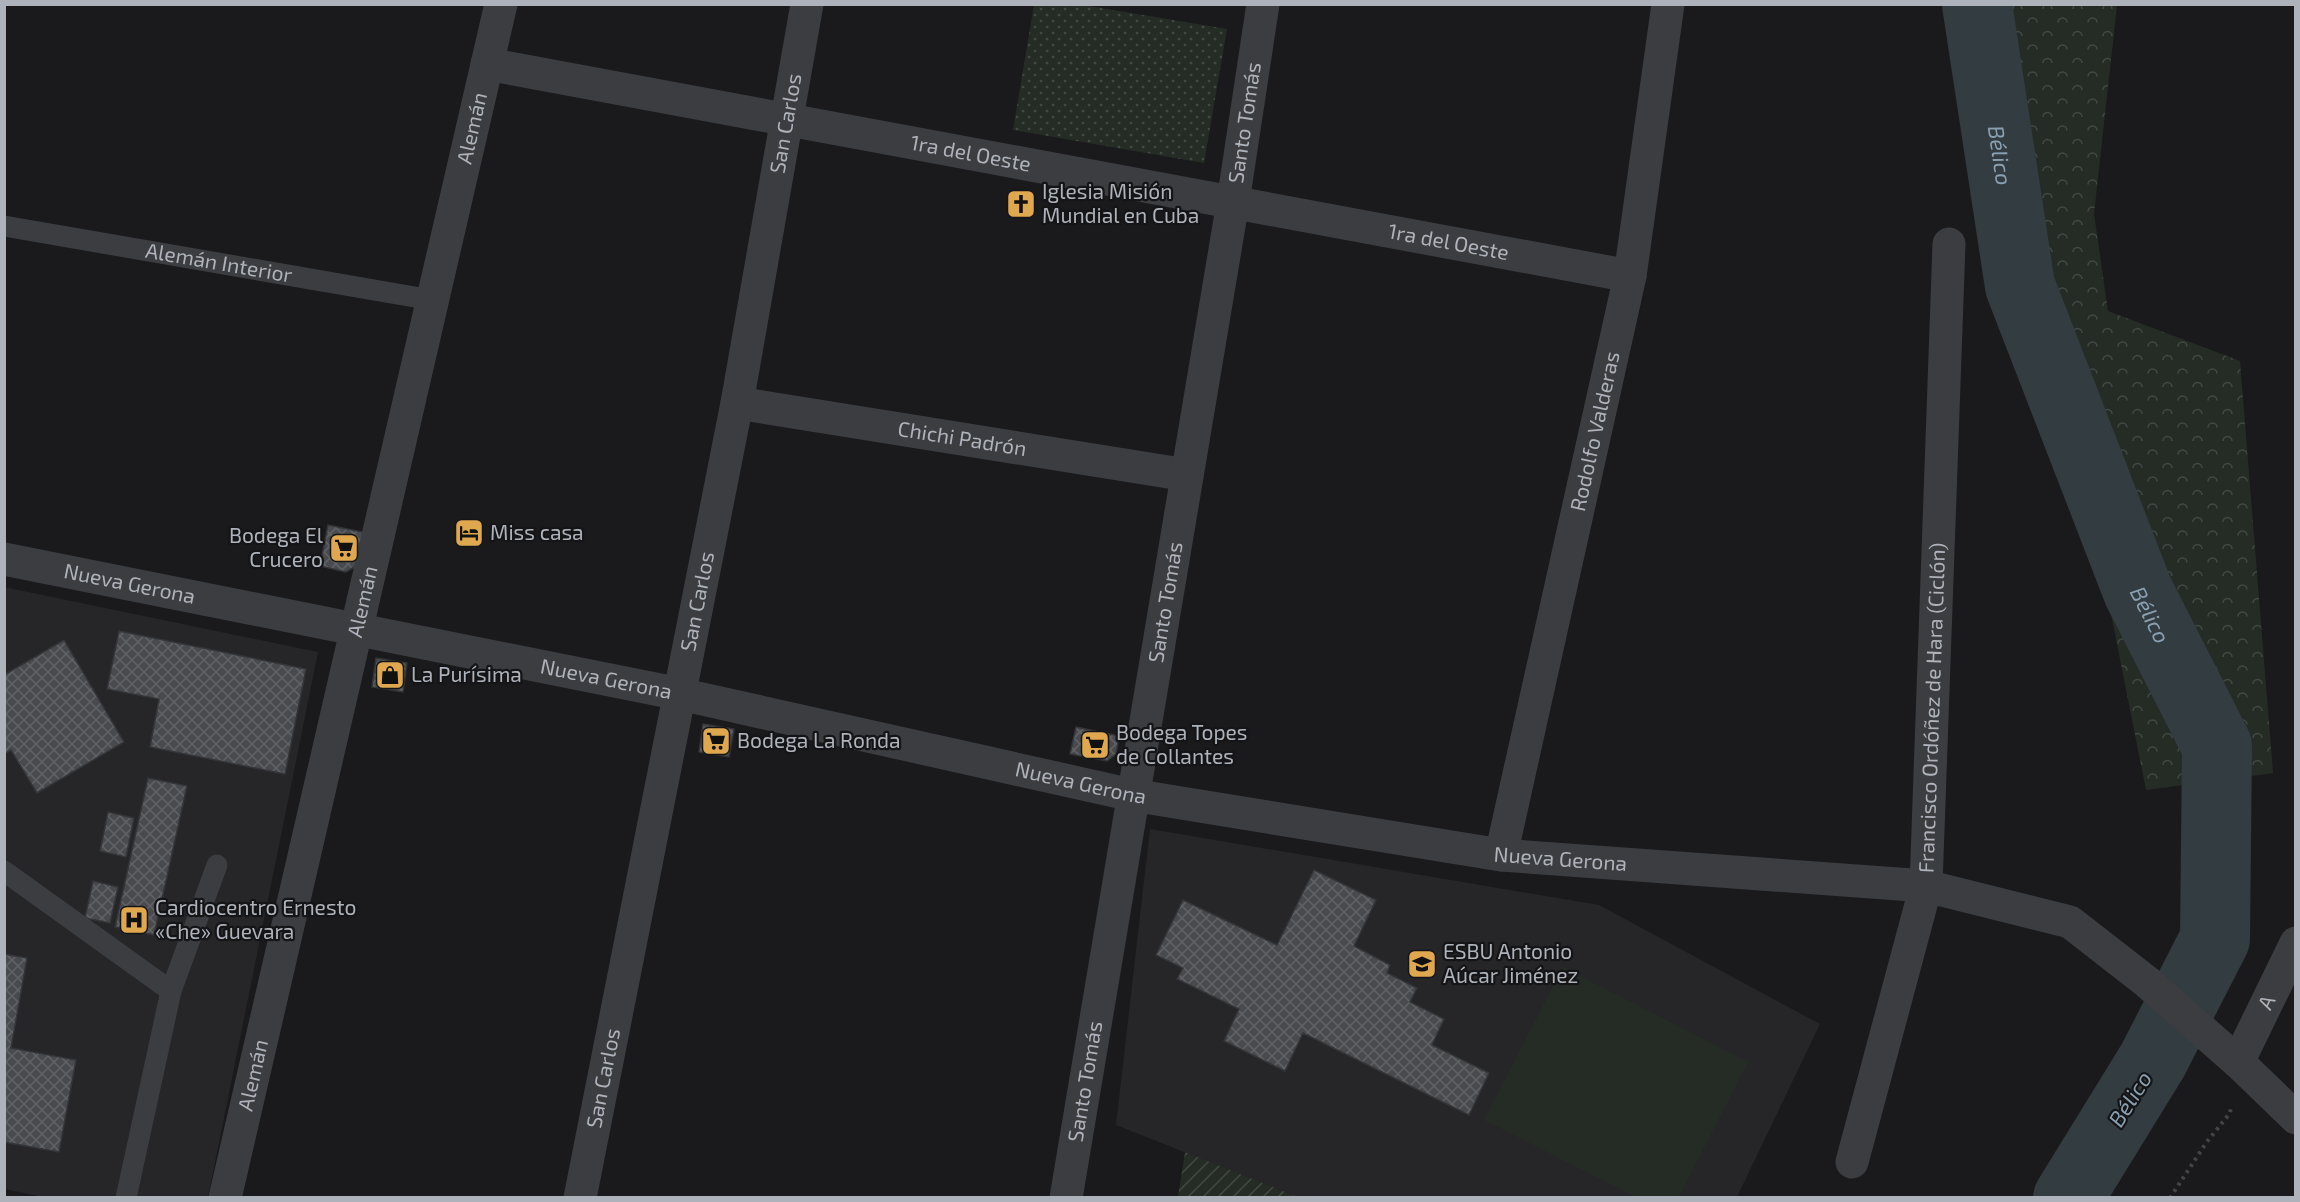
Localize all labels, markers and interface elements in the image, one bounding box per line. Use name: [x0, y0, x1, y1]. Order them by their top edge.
street label: Santo Tomás: [1222, 60, 1265, 185]
street label: San Carlos: [763, 71, 806, 175]
street label: Alemán: [450, 90, 491, 166]
water label: Bélico: [1984, 123, 2018, 187]
street label: 1ra del Oeste: [909, 129, 1033, 176]
place label: Iglesia Misión Mundial en Cuba: [1042, 178, 1199, 227]
church icon: Iglesia Misión Mundial en Cuba: [1005, 188, 1037, 220]
street label: 1ra del Oeste: [1387, 217, 1511, 264]
street label: Alemán Interior: [144, 237, 295, 287]
street label: Rodolfo Valderas: [1564, 349, 1624, 513]
street label: Chichi Padrón: [896, 415, 1029, 460]
hotel icon: Miss casa: [453, 517, 485, 549]
place label: Miss casa: [490, 519, 584, 544]
place label: Bodega El Crucero: [229, 522, 324, 571]
supermarket icon: Bodega El Crucero: [328, 532, 360, 564]
street label: Santo Tomás: [1142, 540, 1187, 664]
street label: Francisco Ordóñez de Hara (Ciclón): [1912, 542, 1949, 873]
street label: San Carlos: [674, 549, 718, 653]
street label: Nueva Gerona: [62, 557, 198, 608]
street label: Alemán: [341, 563, 382, 640]
water label: Bélico: [2126, 582, 2176, 647]
street label: Nueva Gerona: [538, 652, 674, 703]
shop icon: La Purísima: [374, 659, 406, 691]
place label: La Purísima: [411, 661, 522, 686]
place label: Bodega Topes de Collantes: [1116, 719, 1248, 768]
supermarket icon: Bodega La Ronda: [700, 725, 732, 757]
place label: Bodega La Ronda: [737, 727, 901, 752]
supermarket icon: Bodega Topes de Collantes: [1079, 729, 1111, 761]
street label: Nueva Gerona: [1013, 755, 1148, 808]
street label: Nueva Gerona: [1493, 841, 1628, 875]
place label: Cardiocentro Ernesto «Che» Guevara: [155, 894, 356, 943]
hospital icon: Cardiocentro Ernesto «Che» Guevara: [118, 904, 150, 936]
place label: ESBU Antonio Aúcar Jiménez: [1443, 938, 1578, 987]
school or university icon: ESBU Antonio Aúcar Jiménez: [1406, 948, 1438, 980]
street label: A: [2251, 991, 2280, 1013]
street label: Santo Tomás: [1062, 1019, 1106, 1144]
street label: San Carlos: [580, 1026, 624, 1130]
street label: Alemán: [232, 1037, 272, 1113]
water label: Bélico: [2102, 1066, 2156, 1131]

